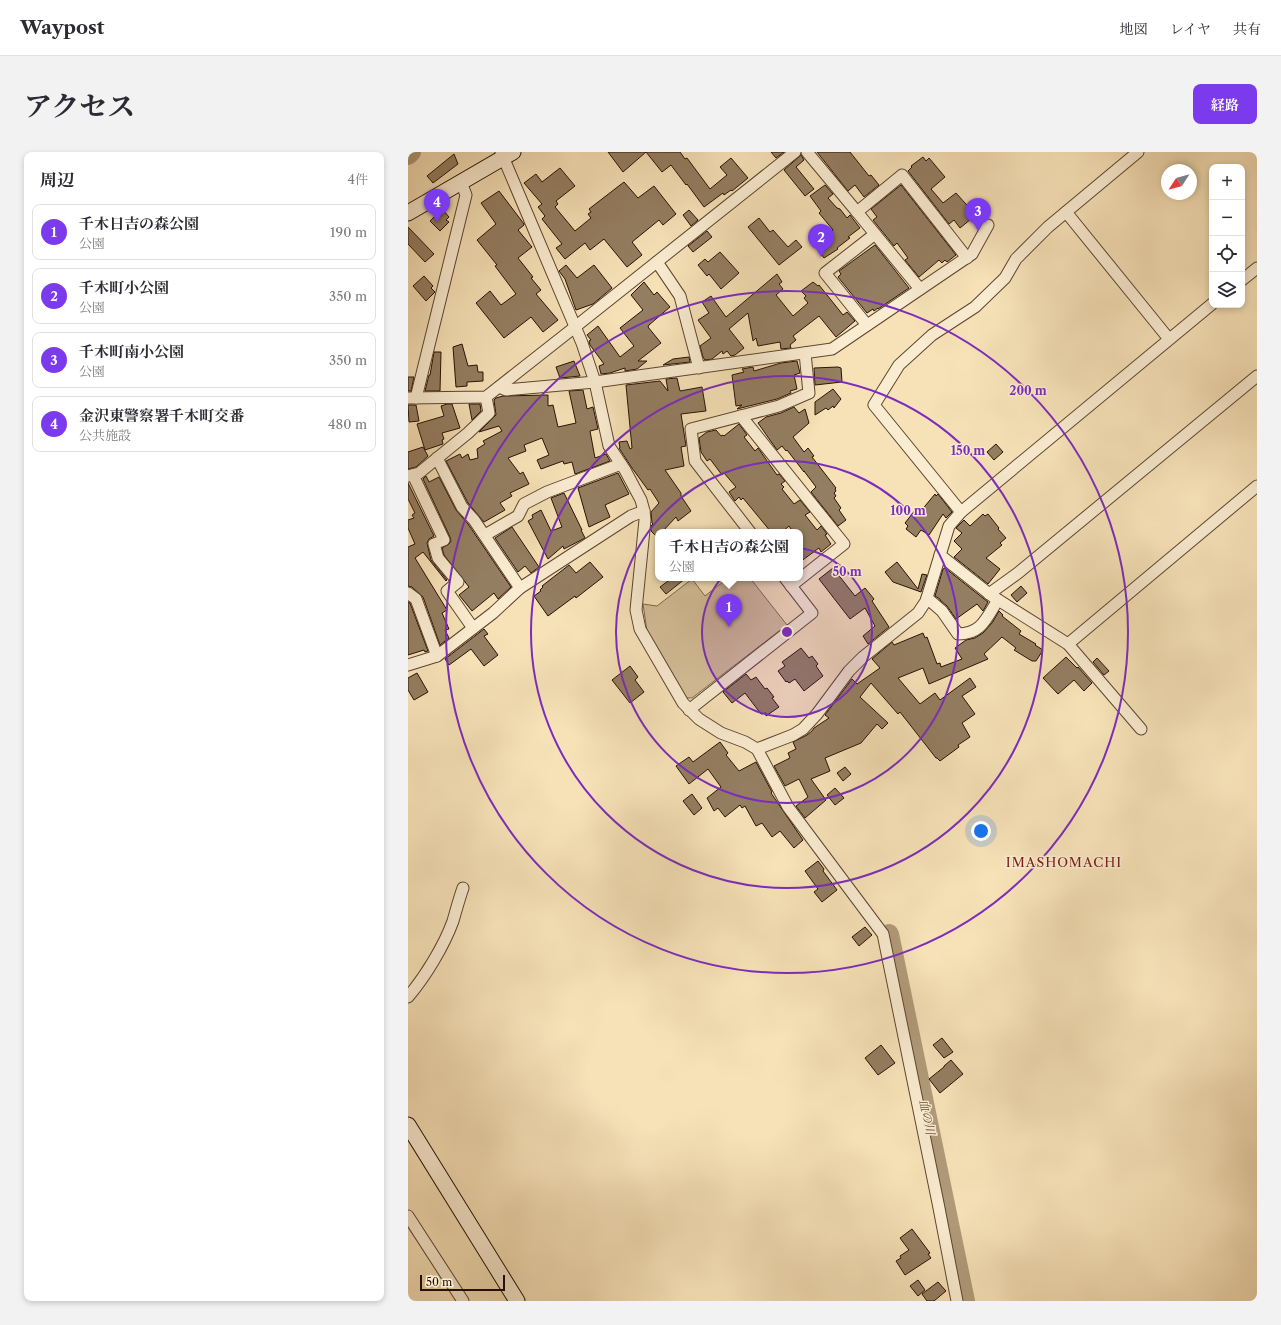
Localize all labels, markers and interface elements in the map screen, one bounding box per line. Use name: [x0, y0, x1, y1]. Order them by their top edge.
text: Waypost: [20, 16, 104, 39]
text: 地図: [1120, 20, 1148, 38]
text: レイヤ: [1170, 20, 1211, 38]
text: 共有: [1233, 20, 1261, 38]
button: 経路: [1193, 84, 1257, 124]
text: アクセス: [24, 89, 135, 123]
north arrow: [1161, 164, 1197, 200]
map controls: [1209, 164, 1245, 308]
button: +: [1209, 164, 1245, 200]
text: 周辺: [40, 170, 74, 190]
text: 4件: [347, 171, 368, 187]
pin: 4: [424, 189, 450, 222]
pin: 3: [965, 198, 991, 231]
button: −: [1209, 200, 1245, 236]
text: 千木日吉の森公園: [79, 214, 199, 233]
text: 1: [51, 224, 57, 240]
text: 190 m: [330, 224, 367, 240]
pin: 2: [808, 224, 834, 257]
text: 公園: [79, 235, 105, 251]
button: locate: [1209, 236, 1245, 272]
button: layers: [1209, 272, 1245, 308]
text: 千木町小公園: [79, 278, 169, 297]
text: 2: [50, 288, 58, 304]
text: 350 m: [329, 288, 367, 304]
text: 公園: [79, 299, 105, 315]
text: 千木町南小公園: [79, 342, 184, 361]
text: 3: [50, 352, 58, 368]
text: 350 m: [329, 352, 367, 368]
text: 公園: [79, 363, 105, 379]
text: 200 m: [1009, 383, 1047, 398]
text: 金沢東警察署千木町交番: [79, 406, 244, 425]
text: 4: [50, 416, 58, 432]
text: 480 m: [328, 416, 367, 432]
text: 公共施設: [79, 427, 131, 443]
text: 150 m: [951, 443, 985, 458]
text: 100 m: [890, 503, 926, 518]
popup: [655, 529, 803, 581]
text: 千木日吉の森公園: [669, 537, 789, 556]
text: 公園: [669, 558, 695, 574]
text: 50 m: [832, 564, 862, 579]
pin: 1: [716, 594, 742, 627]
centre of rings: [780, 625, 794, 639]
your location: [971, 821, 991, 841]
district label: IMASHOMACHI: [1006, 854, 1122, 870]
water label: 血の川: [916, 1098, 939, 1138]
scale bar: [420, 1273, 505, 1292]
text: 50 m: [426, 1275, 452, 1289]

